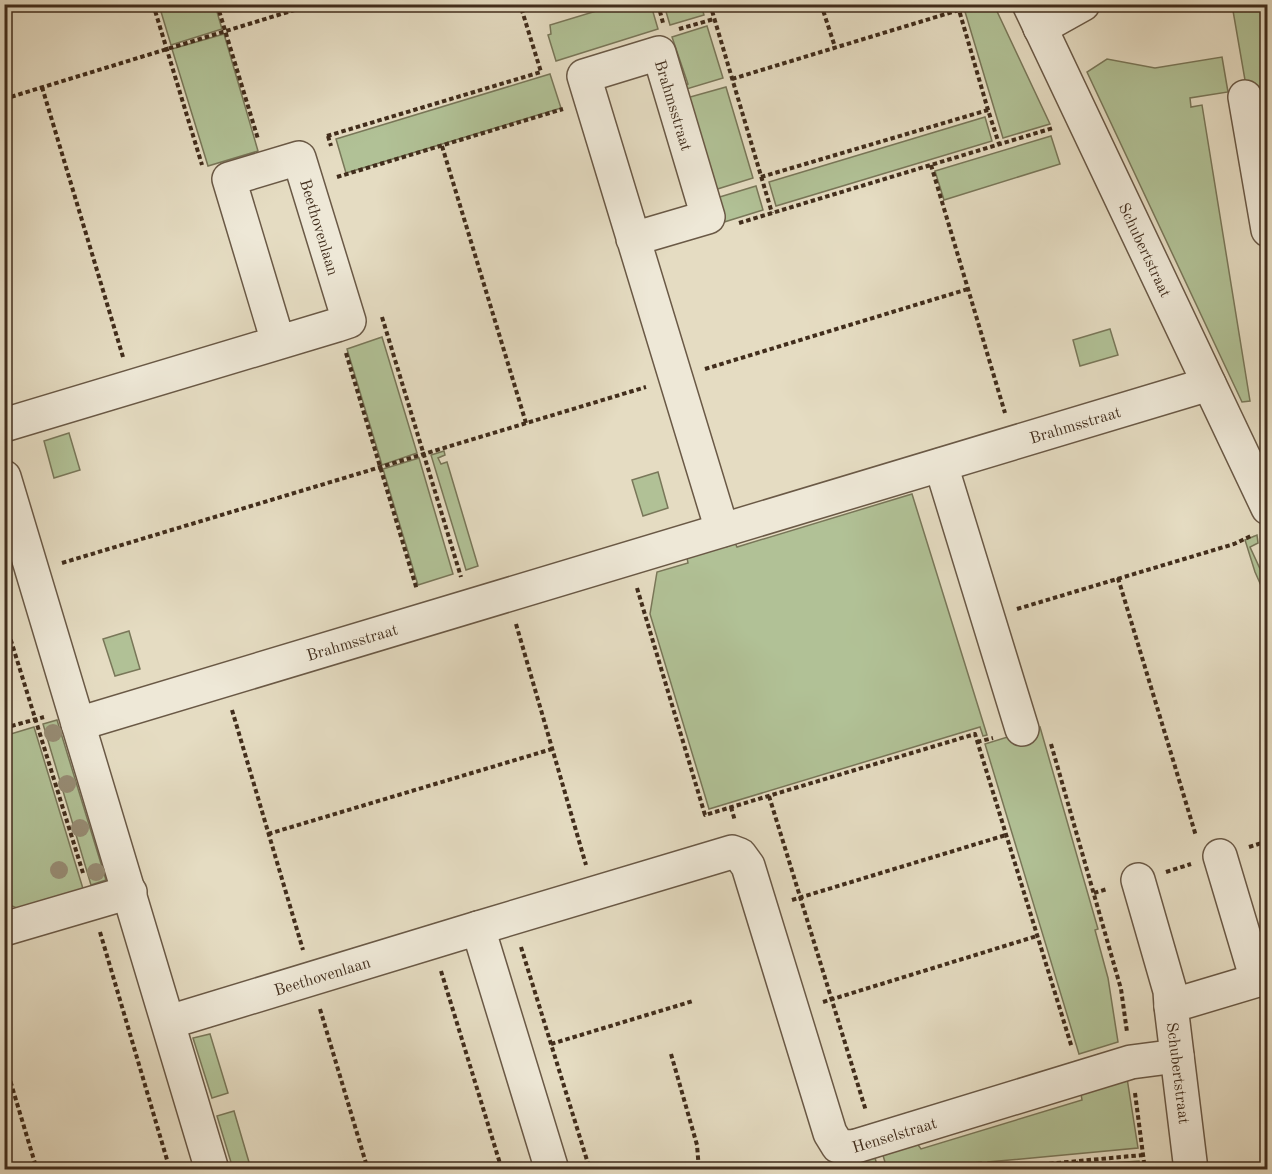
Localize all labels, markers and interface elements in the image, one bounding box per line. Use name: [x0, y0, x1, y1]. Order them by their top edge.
street label: Brahmsstraat: [651, 58, 694, 153]
street label: Beethovenlaan: [296, 178, 340, 278]
street label: Schubertstraat: [1115, 201, 1173, 301]
street label: Brahmsstraat: [1028, 405, 1123, 447]
street label: Brahmsstraat: [305, 622, 400, 665]
street label: Beethovenlaan: [273, 955, 373, 1000]
street label: Schubertstraat: [1163, 1021, 1191, 1125]
street label: Henselstraat: [850, 1116, 940, 1157]

